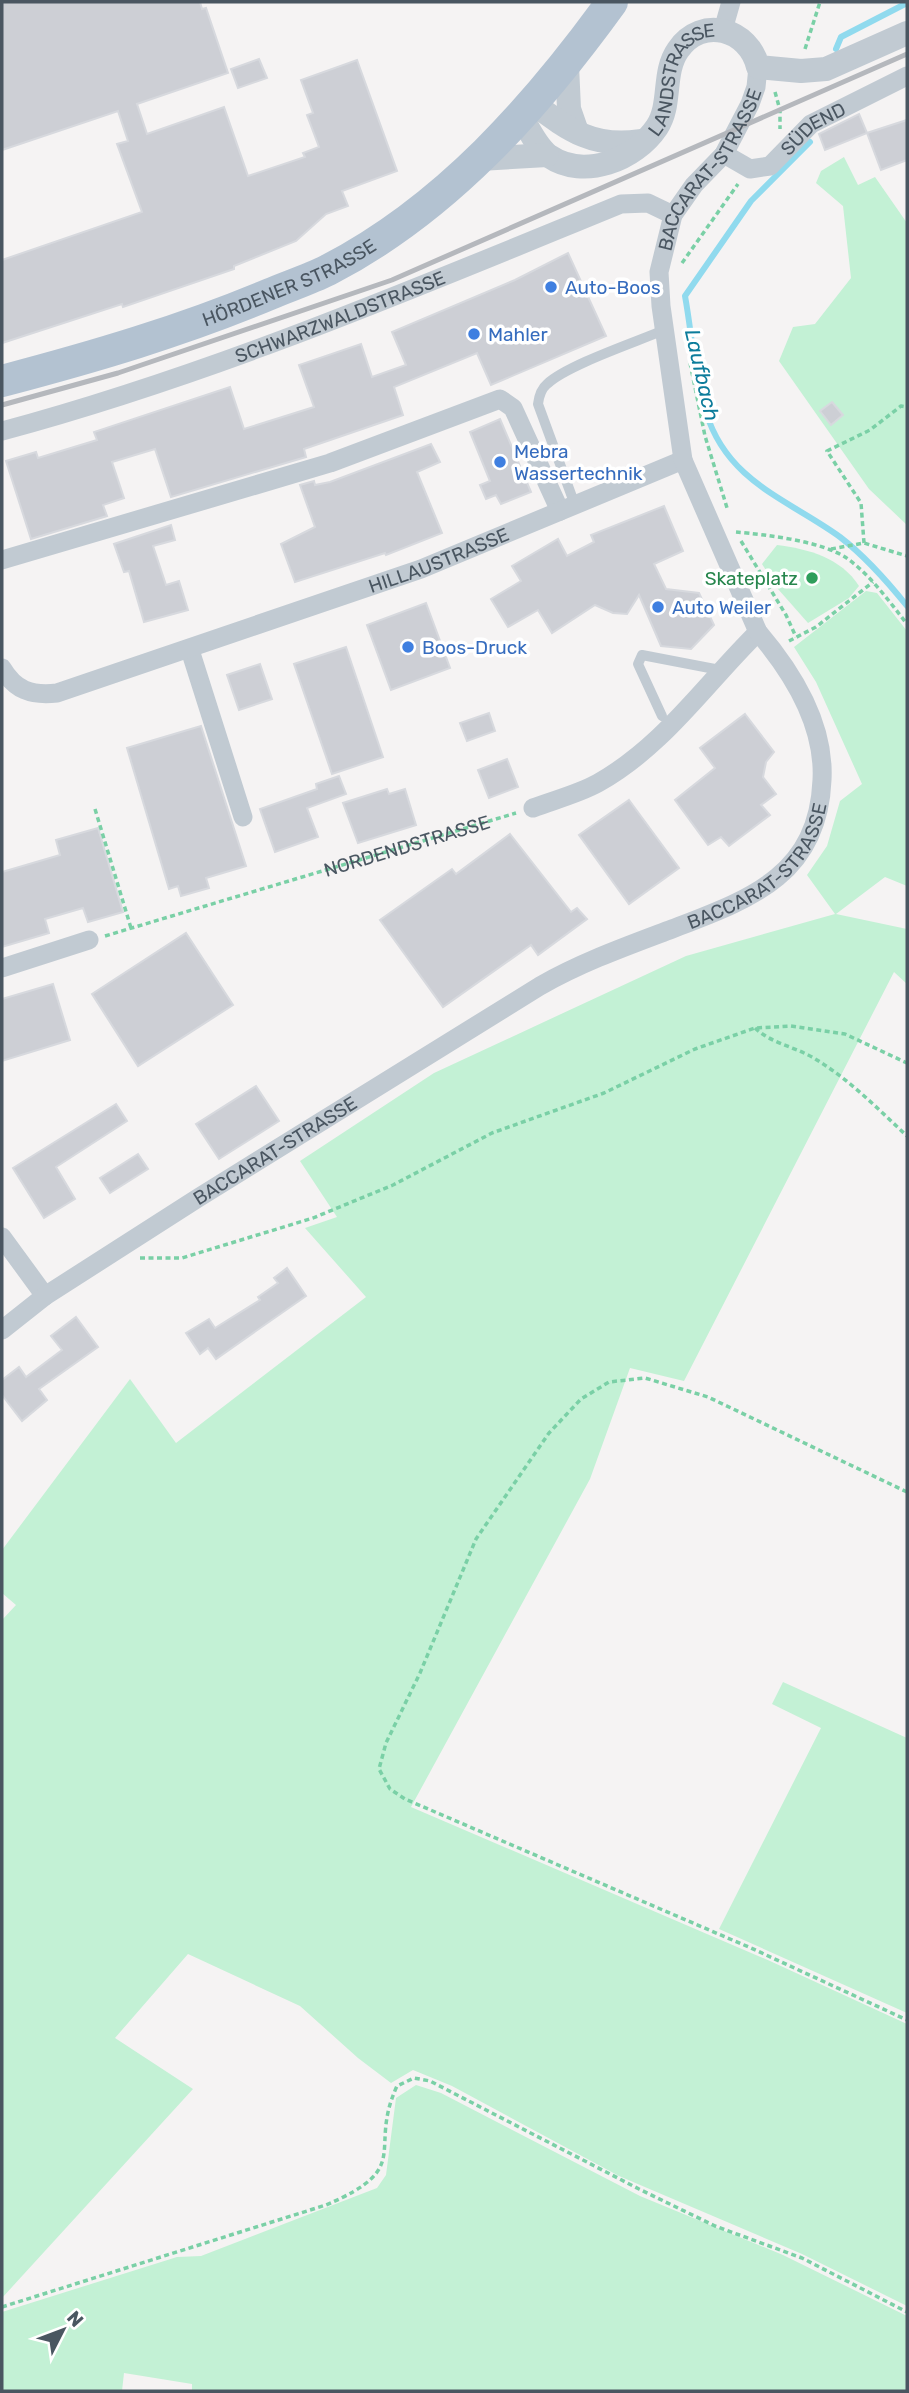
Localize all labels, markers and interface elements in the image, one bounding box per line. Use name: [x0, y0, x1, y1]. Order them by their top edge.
street label: LANDSTRASSE: [643, 19, 716, 141]
street label: BACCARAT-STRASSE: [654, 85, 767, 253]
street label: SÜDEND: [776, 98, 850, 160]
street label: HÖRDENER STRASSE: [199, 234, 381, 331]
street label: SCHWARZWALDSTRASSE: [232, 266, 449, 368]
place label: Auto-Boos: [565, 276, 661, 299]
marker: Auto-Boos: [543, 279, 559, 295]
place label: Mahler: [488, 323, 548, 346]
marker: Mahler: [466, 326, 482, 342]
water label: Laufbach: [680, 326, 725, 423]
place label: Mebra Wassertechnik: [514, 440, 643, 485]
marker: Mebra Wassertechnik: [492, 454, 508, 470]
street label: HILLAUSTRASSE: [366, 523, 512, 598]
place label: Skateplatz: [705, 567, 798, 590]
marker: Skateplatz: [804, 570, 820, 586]
place label: Auto Weiler: [672, 596, 772, 619]
marker: Auto Weiler: [650, 599, 666, 615]
place label: Boos-Druck: [422, 636, 527, 659]
marker: Boos-Druck: [400, 639, 416, 655]
street label: BACCARAT-STRASSE: [684, 801, 831, 934]
street label: NORDENDSTRASSE: [321, 810, 493, 882]
street label: BACCARAT-STRASSE: [189, 1091, 361, 1210]
north arrow: [28, 2295, 98, 2365]
text: N: [62, 2306, 88, 2332]

